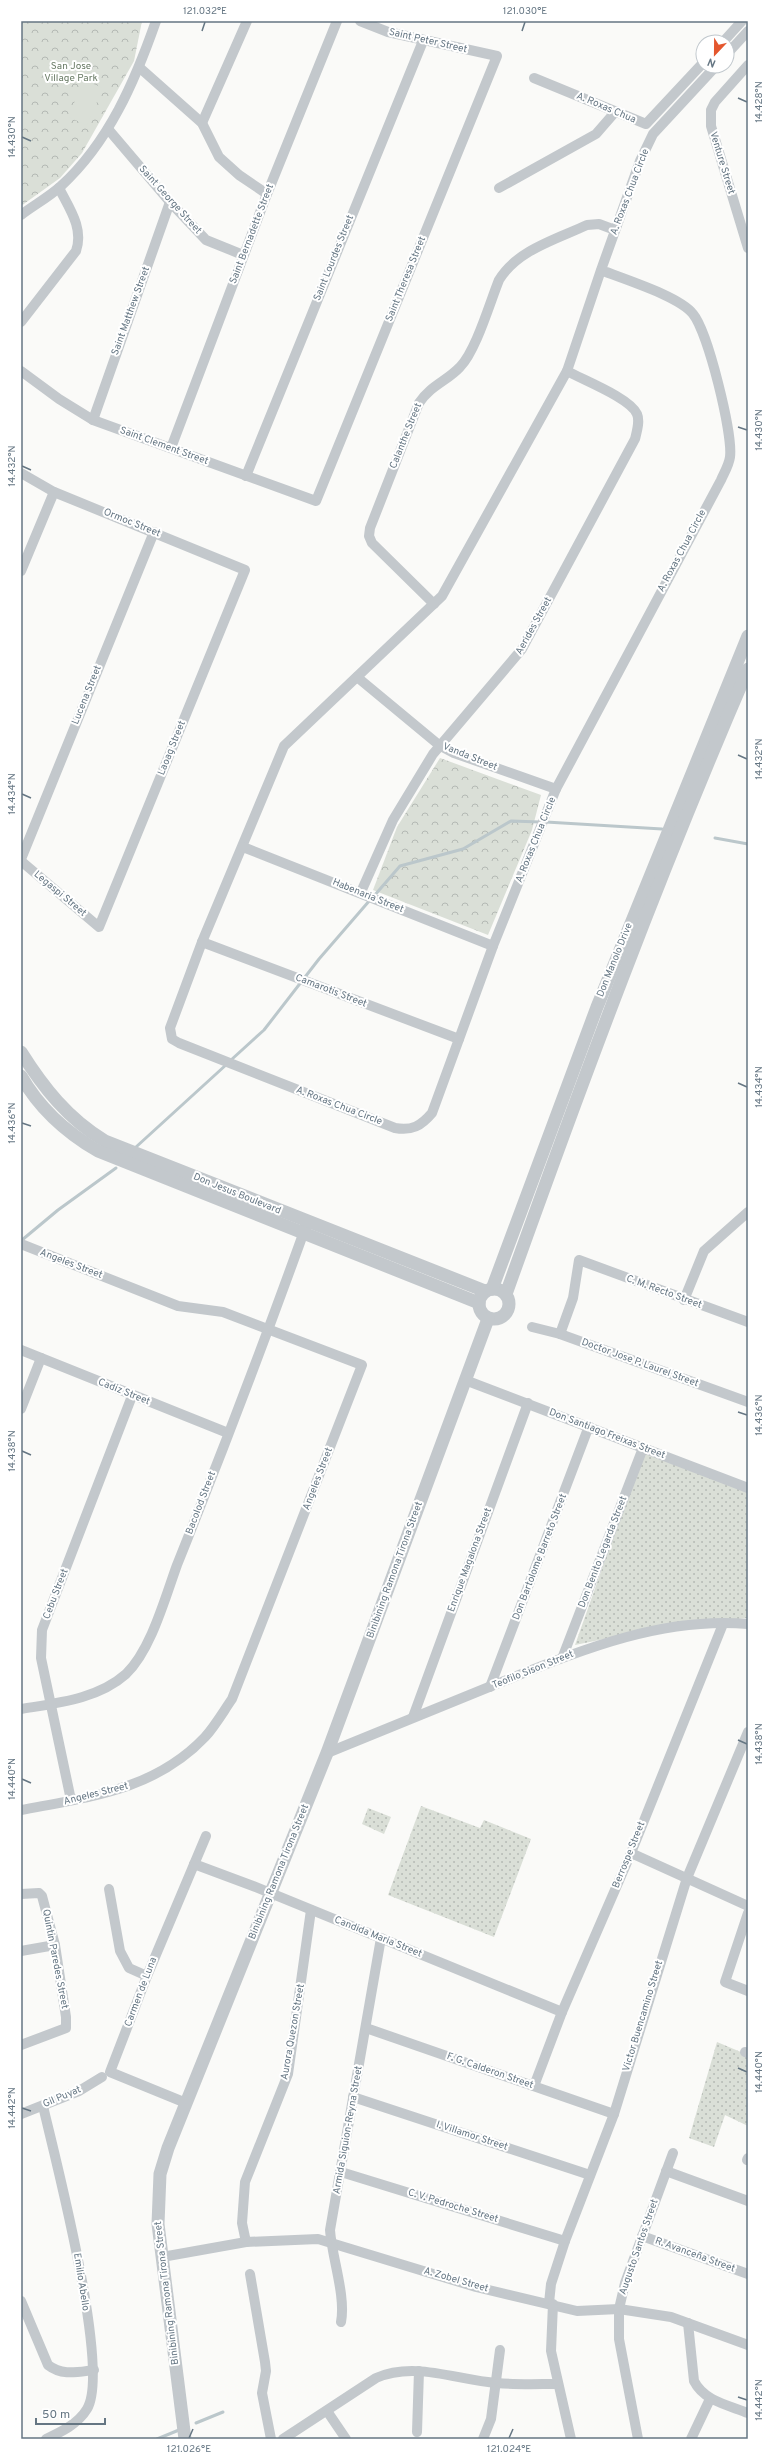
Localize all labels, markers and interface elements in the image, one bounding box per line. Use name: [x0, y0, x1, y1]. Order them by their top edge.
text: 121.032°E: [183, 5, 227, 18]
text: 121.030°E: [503, 5, 547, 18]
street label: Saint Peter Street: [388, 26, 469, 56]
north arrow: [695, 34, 735, 74]
text: N: [705, 54, 718, 70]
park label: San Jose Village Park: [44, 60, 98, 85]
text: 14.428°N: [753, 81, 766, 123]
street label: A. Roxas Chua: [574, 90, 638, 126]
text: 14.430°N: [6, 116, 19, 158]
street label: Venture Street: [706, 130, 738, 196]
street label: A. Roxas Chua Circle: [608, 147, 652, 237]
street label: Saint George Street: [136, 163, 204, 237]
street label: Saint Bernadette Street: [227, 182, 277, 286]
street label: Saint Lourdes Street: [311, 213, 357, 303]
street label: Saint Theresa Street: [383, 234, 429, 324]
street label: Saint Matthew Street: [109, 265, 153, 357]
street label: Calanthe Street: [387, 401, 425, 471]
text: 14.430°N: [753, 409, 766, 451]
street label: Saint Clement Street: [118, 424, 210, 468]
text: 14.432°N: [6, 445, 19, 487]
street label: Ormoc Street: [102, 506, 163, 540]
street label: A. Roxas Chua Circle: [655, 508, 709, 594]
street label: Aerides Street: [513, 595, 555, 657]
street label: Lucena Street: [69, 663, 105, 726]
street label: Laoag Street: [155, 719, 189, 777]
text: 14.432°N: [753, 738, 766, 780]
street label: Vanda Street: [441, 740, 499, 774]
text: 14.434°N: [6, 773, 19, 815]
street label: A. Roxas Chua Circle: [513, 795, 559, 885]
street label: Legaspi Street: [31, 868, 89, 920]
street label: Habenaria Street: [330, 876, 406, 916]
street label: Don Manolo Drive: [594, 921, 636, 999]
street label: Camarotis Street: [293, 971, 369, 1011]
text: 14.434°N: [753, 1066, 766, 1108]
street label: A. Roxas Chua Circle: [294, 1084, 384, 1128]
text: 14.436°N: [6, 1102, 19, 1144]
street label: Don Jesus Boulevard: [191, 1170, 283, 1218]
street label: Angeles Street: [38, 1246, 104, 1282]
street label: C. M. Recto Street: [624, 1272, 704, 1312]
street label: Doctor Jose P. Laurel Street: [580, 1336, 701, 1390]
street label: Cadiz Street: [96, 1376, 152, 1408]
text: 14.436°N: [753, 1394, 766, 1436]
street label: Don Santiago Freixas Street: [547, 1406, 667, 1462]
text: 14.438°N: [6, 1430, 19, 1472]
street label: Angeles Street: [300, 1446, 336, 1512]
street label: Bacolod Street: [183, 1469, 219, 1536]
street label: Don Bartolome Barreto Street: [510, 1492, 570, 1622]
street label: Don Benito Legarda Street: [576, 1494, 630, 1610]
street label: Binibining Ramona Tirona Street: [364, 1500, 426, 1640]
street label: Enrique Magalona Street: [445, 1506, 495, 1614]
street label: Cebu Street: [40, 1567, 72, 1621]
street label: Teofilo Sison Street: [490, 1648, 576, 1692]
text: 14.438°N: [753, 1723, 766, 1765]
text: 14.440°N: [6, 1758, 19, 1800]
street label: Angeles Street: [62, 1780, 130, 1808]
street label: Binibining Ramona Tirona Street: [246, 1802, 312, 1942]
street label: Berrospe Street: [610, 1820, 648, 1890]
street label: Quintin Paredes Street: [39, 1908, 71, 2010]
street label: Candida Maria Street: [332, 1913, 424, 1961]
street label: Carmen de Luna: [122, 1955, 160, 2029]
street label: Victor Buencamino Street: [620, 1959, 666, 2073]
street label: Aurora Quezon Street: [278, 1983, 308, 2081]
street label: F. G. Calderon Street: [445, 2050, 535, 2092]
text: 14.440°N: [753, 2051, 766, 2093]
street label: Armida Siguion-Reyna Street: [330, 2065, 366, 2195]
street label: Gil Puyat: [41, 2083, 83, 2111]
text: 14.442°N: [6, 2087, 19, 2129]
street label: I. Villamor Street: [435, 2118, 510, 2154]
street label: C. V. Pedroche Street: [406, 2186, 500, 2226]
street label: Augusto Santos Street: [617, 2197, 662, 2297]
street label: Binibining Ramona Tirona Street: [152, 2220, 182, 2366]
street label: R. Avanceña Street: [653, 2234, 737, 2276]
street label: Emilio Abello: [70, 2252, 92, 2312]
street label: A. Zobel Street: [422, 2265, 490, 2296]
text: 14.442°N: [753, 2379, 766, 2421]
scale bar: [36, 2400, 105, 2426]
text: 50 m: [42, 2407, 70, 2423]
text: 121.026°E: [167, 2443, 211, 2456]
text: 121.024°E: [487, 2443, 531, 2456]

